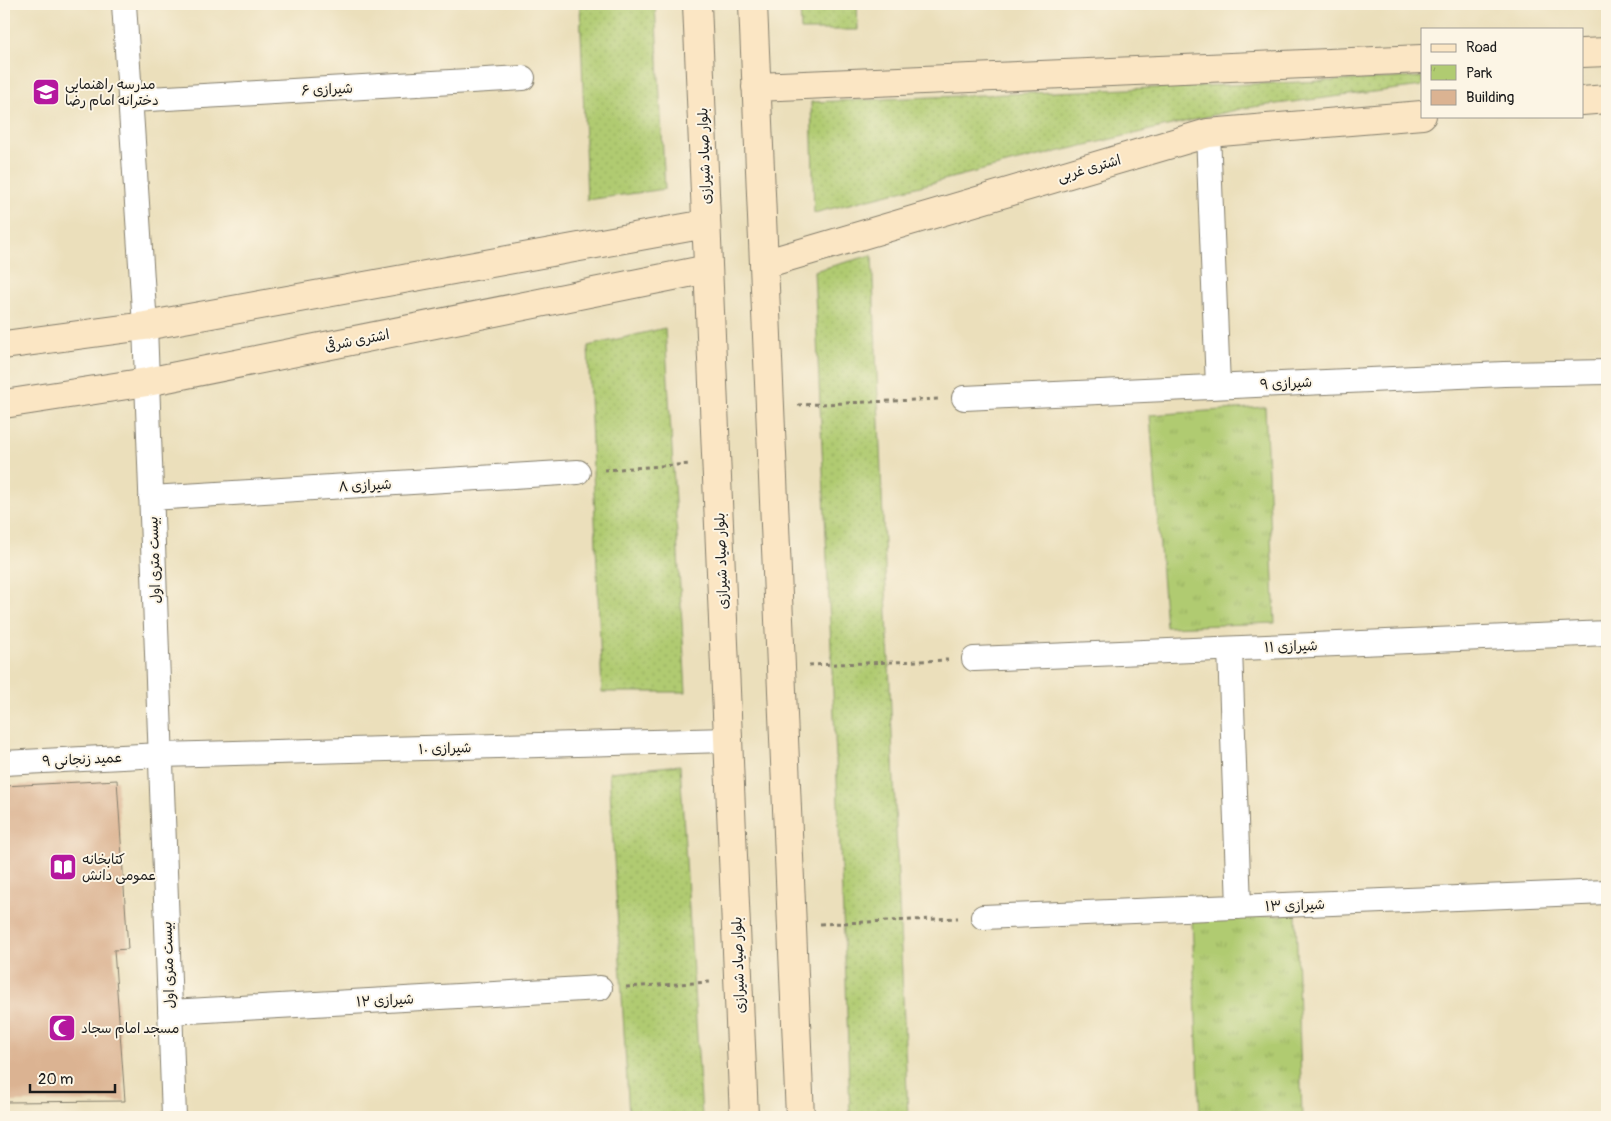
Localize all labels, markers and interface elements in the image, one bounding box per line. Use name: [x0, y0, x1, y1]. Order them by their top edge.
legend: [1421, 28, 1584, 118]
text: Road: [1466, 38, 1497, 57]
text: Park: [1466, 64, 1493, 83]
place label: مدرسه راهنمایی دخترانه امام رضا: [65, 76, 159, 111]
school or university icon: مدرسه راهنمایی دخترانه امام رضا: [31, 77, 61, 107]
street label: شیرازی ۶: [301, 80, 353, 99]
text: Building: [1466, 88, 1514, 107]
street label: بلوار صیاد شیرازی: [694, 107, 715, 205]
street label: اشتری غربی: [1055, 151, 1123, 186]
street label: اشتری شرقی: [323, 326, 391, 355]
street label: شیرازی ۹: [1260, 374, 1312, 393]
street label: شیرازی ۸: [338, 476, 392, 495]
street label: بلوار صیاد شیرازی: [711, 512, 732, 610]
street label: بیست متری اول: [144, 516, 165, 604]
street label: شیرازی ۱۱: [1264, 637, 1318, 656]
street label: شیرازی ۱۰: [418, 739, 472, 758]
street label: عمید زنجانی ۹: [42, 749, 122, 770]
place label: کتابخانه عمومی دانش: [82, 851, 157, 884]
library icon: کتابخانه عمومی دانش: [48, 852, 78, 882]
street label: شیرازی ۱۳: [1265, 896, 1325, 915]
street label: بلوار صیاد شیرازی: [728, 916, 749, 1014]
street label: بیست متری اول: [158, 921, 179, 1009]
street label: شیرازی ۱۲: [356, 990, 414, 1011]
mosque icon: مسجد امام سجاد: [47, 1013, 77, 1043]
place label: مسجد امام سجاد: [81, 1020, 179, 1039]
scale bar: [30, 1061, 115, 1093]
text: 20 m: [38, 1070, 73, 1089]

